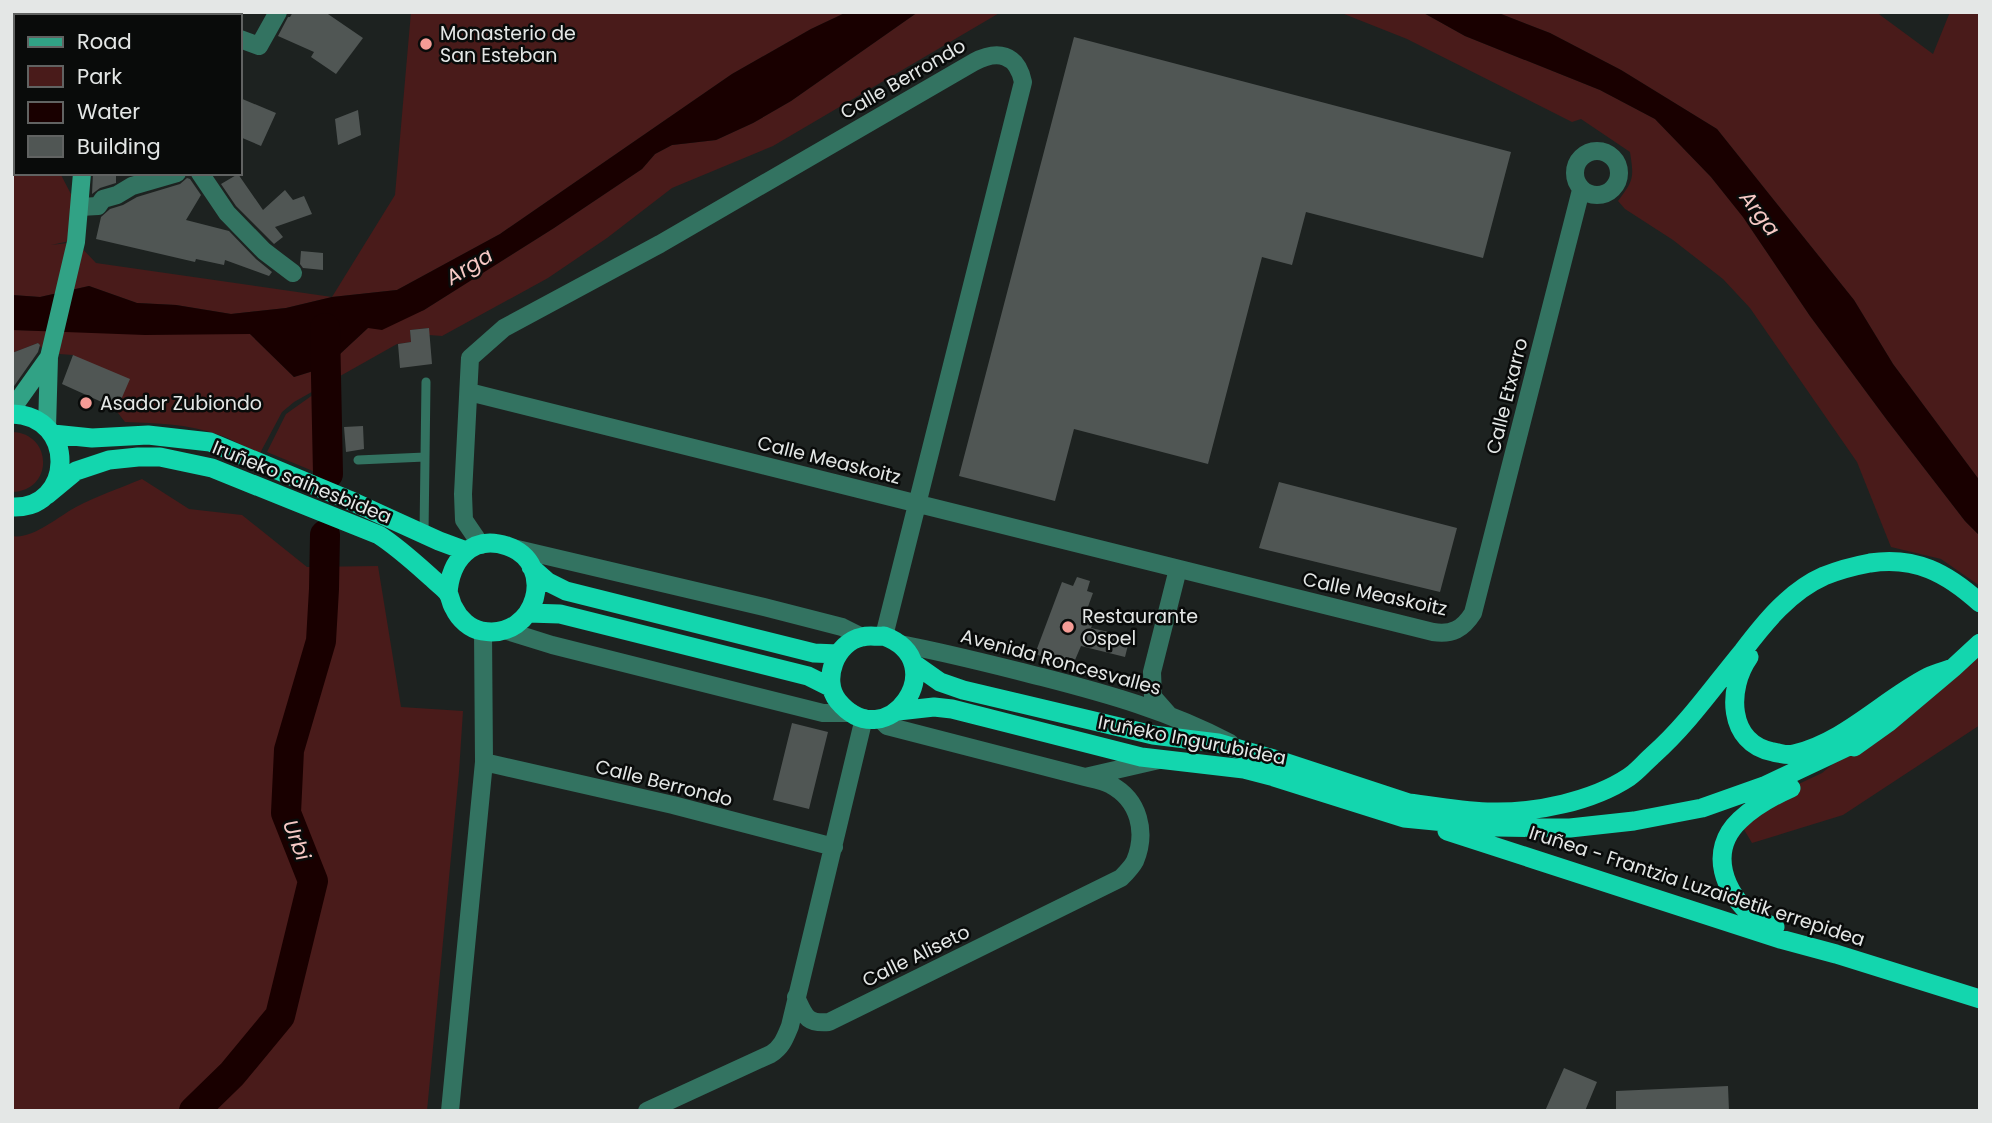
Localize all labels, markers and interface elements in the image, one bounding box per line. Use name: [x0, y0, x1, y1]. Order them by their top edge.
legend: [14, 14, 242, 175]
place label: Monasterio de San Esteban: [440, 20, 576, 69]
text: Road: [77, 27, 132, 56]
street label: Calle Berrondo: [835, 32, 971, 126]
marker: Monasterio de San Esteban: [418, 36, 434, 52]
text: Park: [77, 62, 122, 91]
text: Water: [77, 97, 140, 126]
text: Building: [77, 132, 161, 161]
water label: Arga: [1733, 183, 1787, 242]
water label: Arga: [439, 241, 498, 292]
street label: Calle Etxarro: [1480, 335, 1534, 457]
place label: Asador Zubiondo: [100, 390, 262, 417]
marker: Asador Zubiondo: [78, 395, 94, 411]
street label: Calle Measkoitz: [755, 429, 903, 491]
street label: Iruñeko saihesbidea: [208, 434, 396, 530]
street label: Calle Measkoitz: [1300, 566, 1450, 622]
place label: Restaurante Ospel: [1082, 603, 1198, 652]
marker: Restaurante Ospel: [1060, 619, 1076, 635]
street label: Avenida Roncesvalles: [958, 622, 1164, 702]
street label: Iruñeko Ingurubidea: [1096, 709, 1288, 771]
street label: Calle Berrondo: [593, 753, 735, 813]
water label: Urbi: [276, 815, 318, 865]
street label: Iruñea - Frantzia Luzaidetik errepidea: [1526, 819, 1868, 953]
street label: Calle Aliseto: [858, 918, 974, 994]

